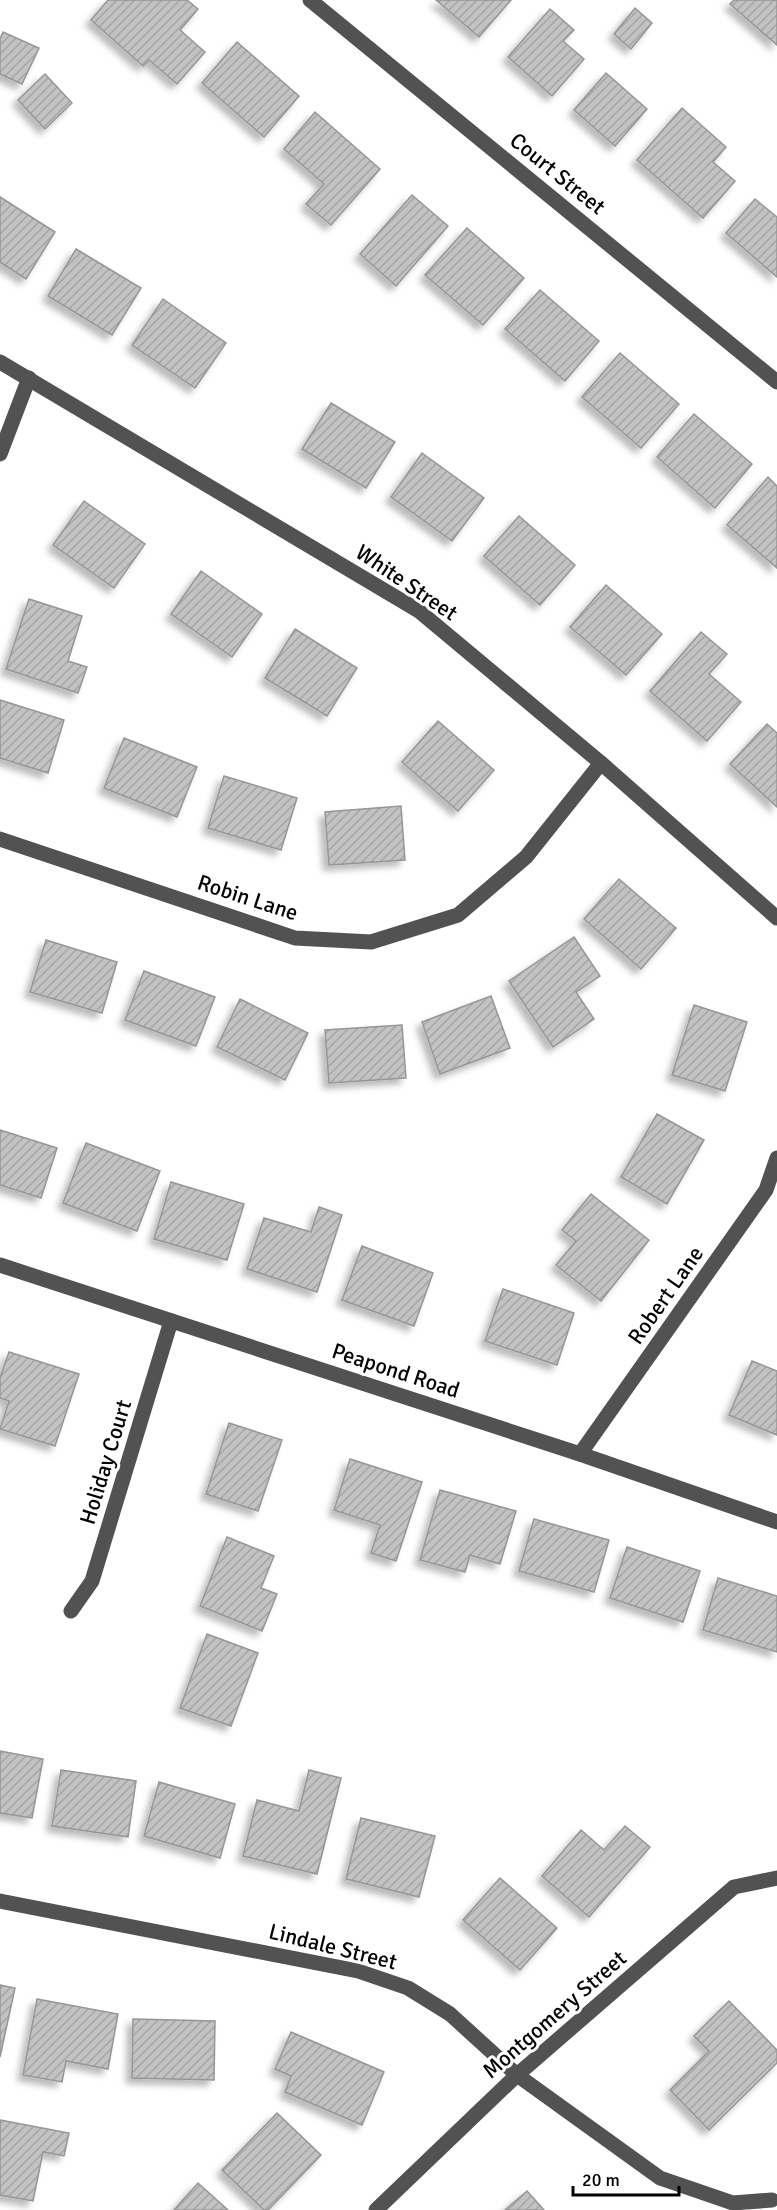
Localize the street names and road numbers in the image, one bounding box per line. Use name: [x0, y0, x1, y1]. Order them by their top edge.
street label: Court Street: [504, 127, 611, 220]
street label: White Street: [351, 538, 463, 627]
street label: Robin Lane: [194, 869, 302, 926]
street label: Robert Lane: [622, 1241, 709, 1350]
street label: Peapond Road: [329, 1337, 463, 1404]
street label: Holiday Court: [74, 1396, 137, 1528]
street label: Lindale Street: [266, 1918, 400, 1976]
street label: Montgomery Street: [477, 1944, 632, 2084]

